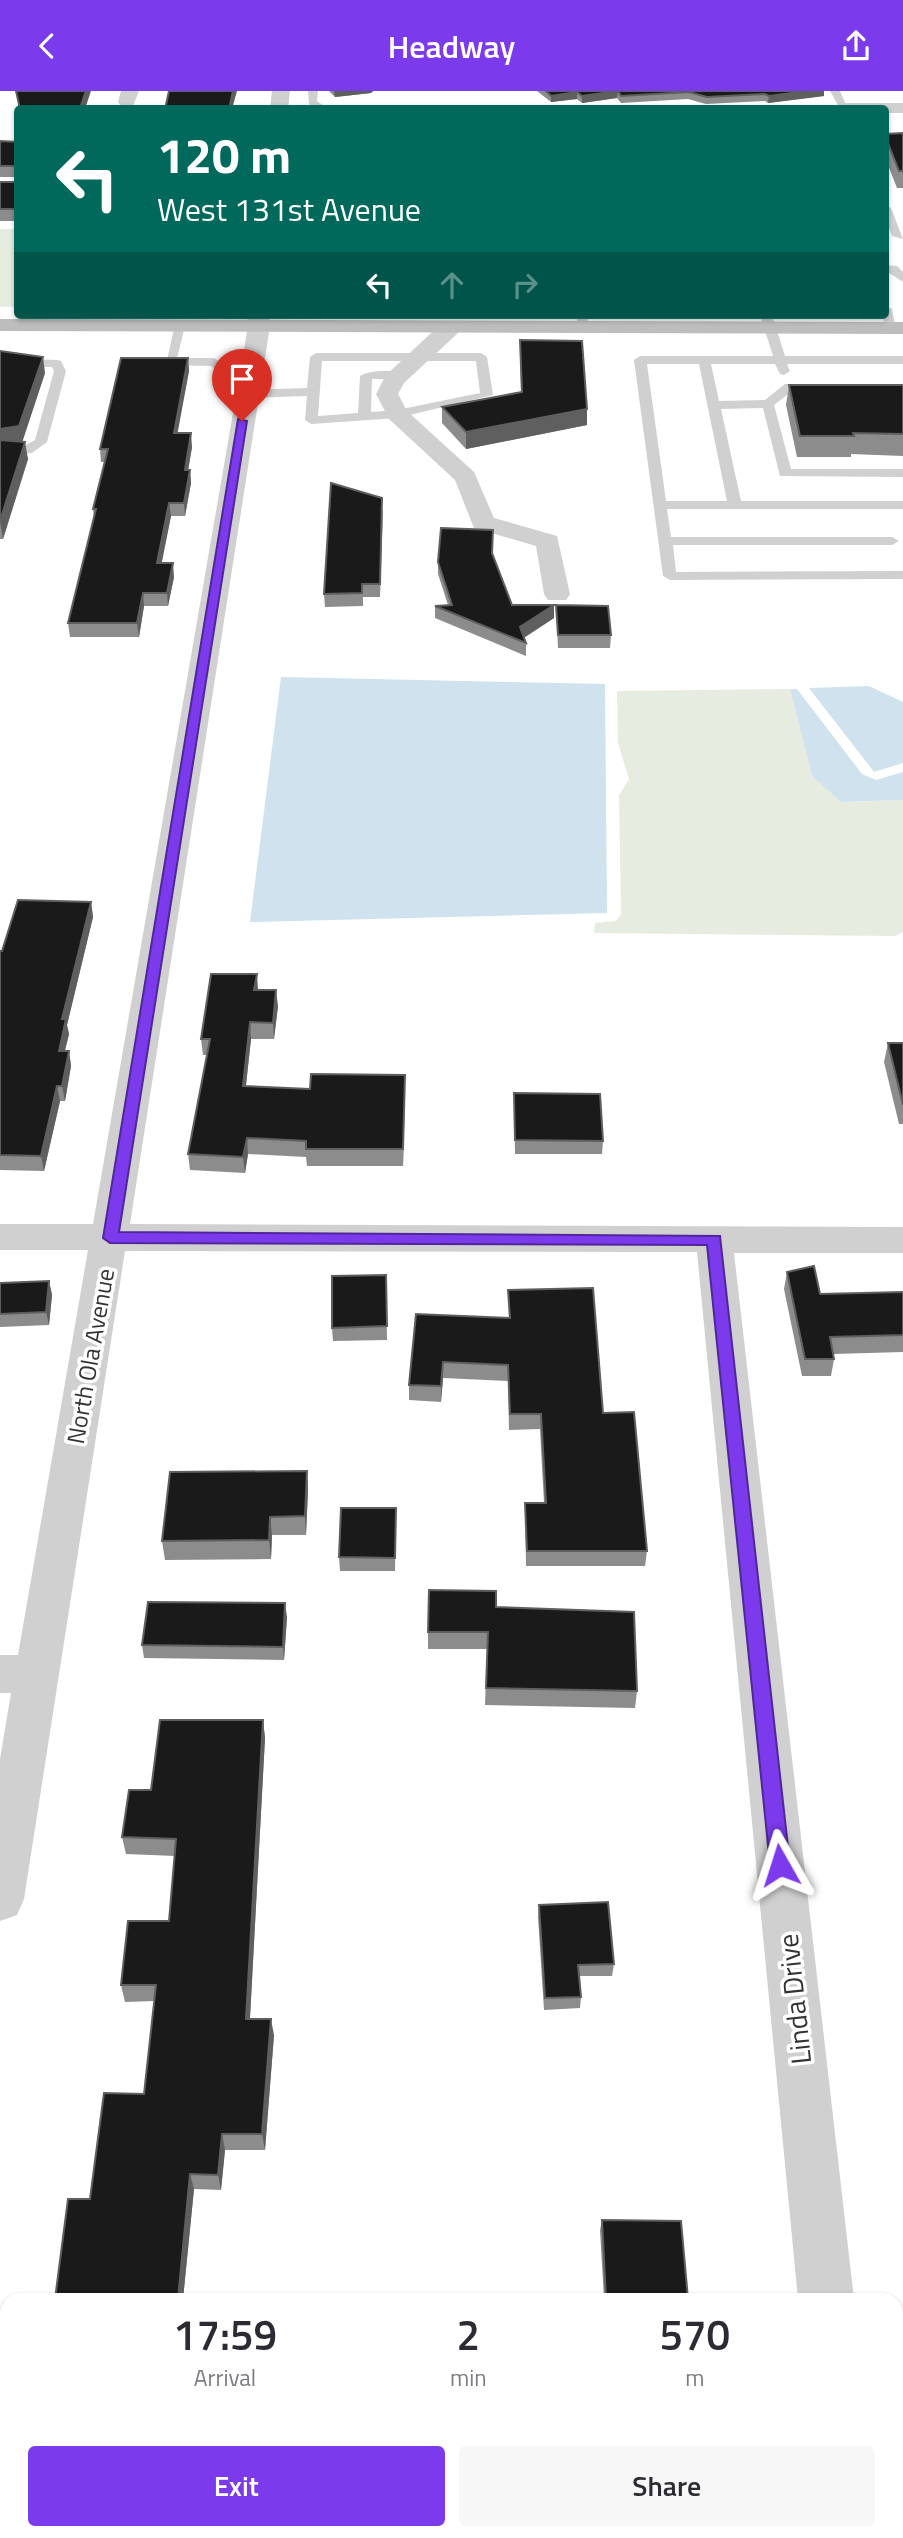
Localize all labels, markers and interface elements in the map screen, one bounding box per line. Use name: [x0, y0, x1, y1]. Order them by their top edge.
text: Headway: [388, 22, 515, 70]
icon: back: [28, 27, 66, 65]
icon: share: [837, 27, 875, 65]
text: 120 m: [157, 117, 291, 192]
icon: left: [42, 133, 133, 224]
text: West 131st Avenue: [157, 185, 421, 233]
icon: left: [360, 266, 398, 304]
icon: ahead: [433, 266, 471, 304]
icon: right: [506, 266, 544, 304]
pin: [212, 349, 272, 421]
icon: arrive: [223, 360, 261, 398]
street label: North Ola Avenue: [57, 1266, 123, 1446]
position arrow: [743, 1828, 817, 1902]
street label: Linda Drive: [766, 1932, 822, 2066]
text: 17:59: [173, 2302, 277, 2366]
text: 2: [457, 2302, 480, 2366]
text: 570: [660, 2302, 730, 2366]
text: Arrival: [194, 2360, 256, 2395]
text: min: [450, 2360, 487, 2395]
text: m: [685, 2360, 704, 2395]
button: Exit: [28, 2446, 445, 2526]
button: Share: [459, 2446, 875, 2526]

